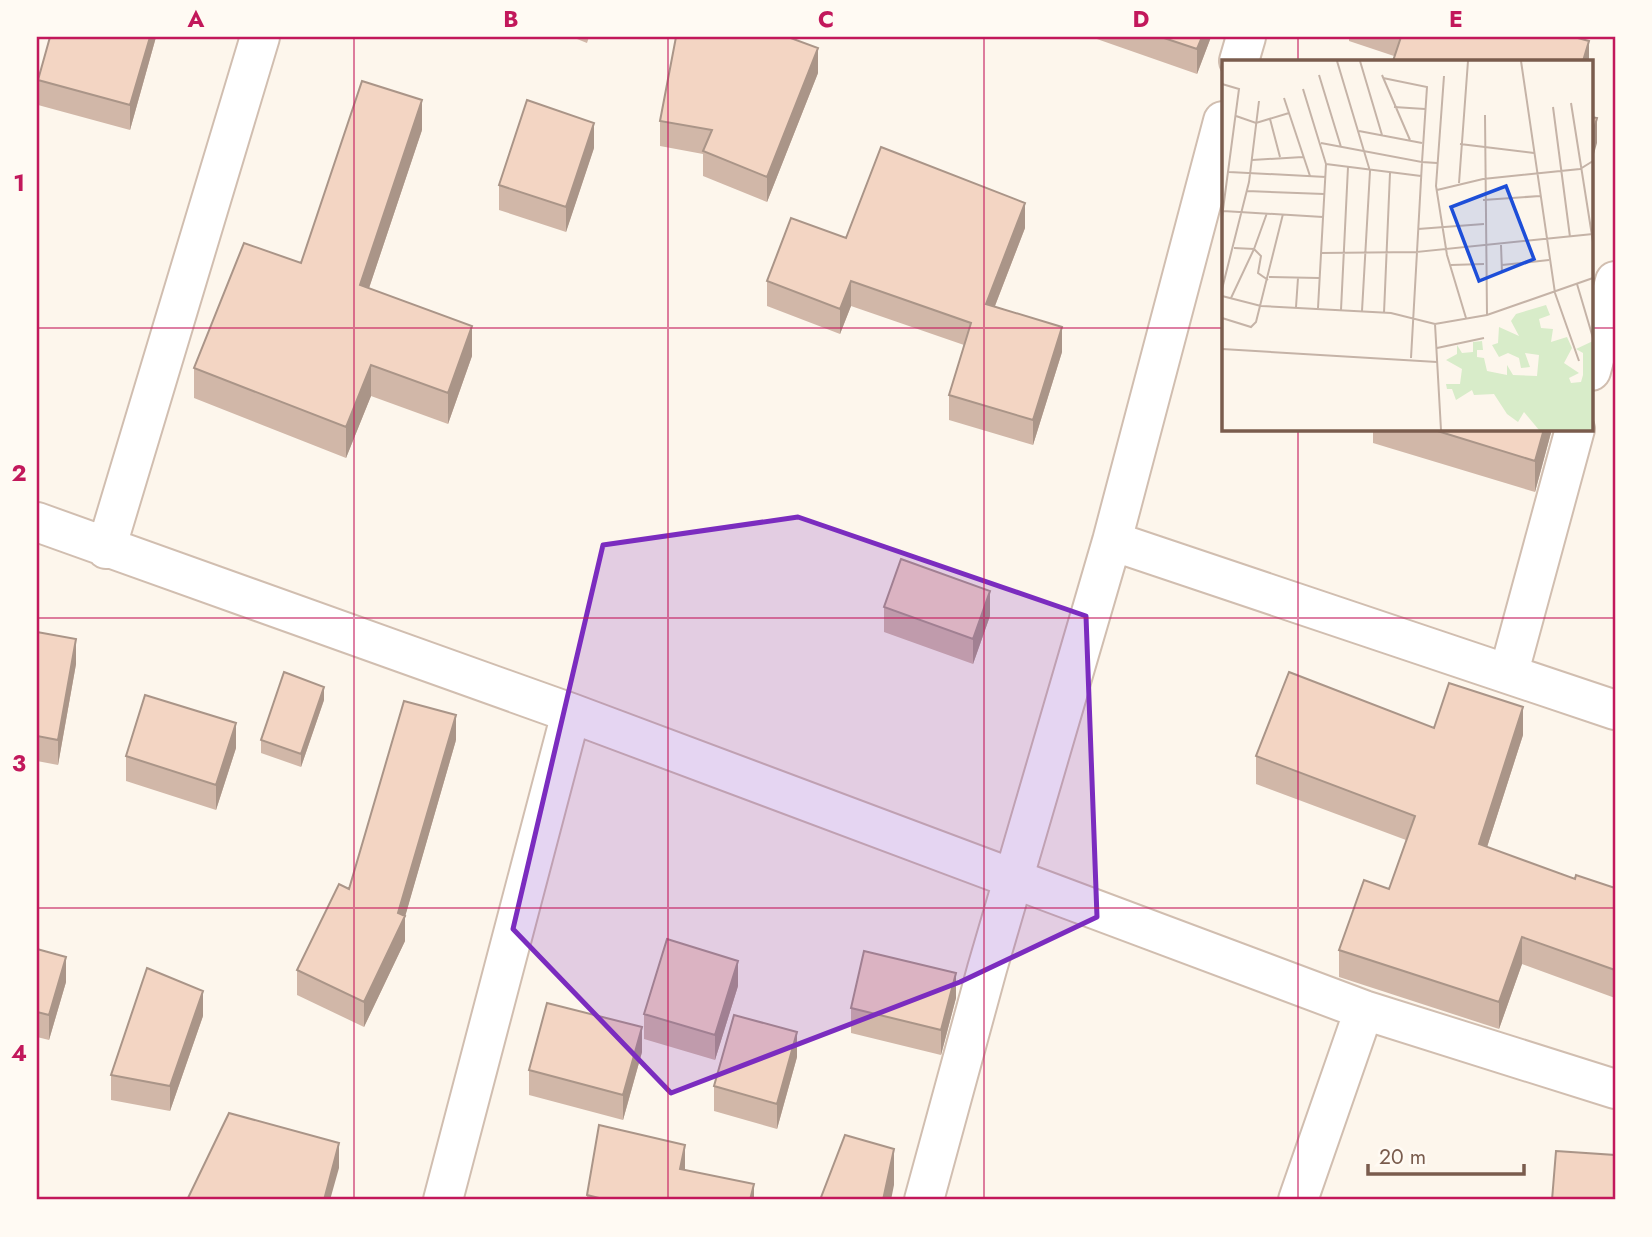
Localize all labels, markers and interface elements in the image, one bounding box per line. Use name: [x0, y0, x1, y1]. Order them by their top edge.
text: A: [187, 2, 205, 36]
text: B: [503, 2, 519, 36]
text: C: [818, 2, 834, 36]
text: D: [1133, 2, 1150, 36]
text: E: [1449, 2, 1463, 36]
inset map: [1222, 60, 1592, 430]
text: 1: [13, 166, 25, 200]
text: 2: [11, 456, 27, 490]
text: 3: [12, 746, 26, 780]
text: 4: [11, 1036, 27, 1070]
scale bar: [1368, 1132, 1524, 1176]
text: 20 m: [1379, 1142, 1426, 1172]

